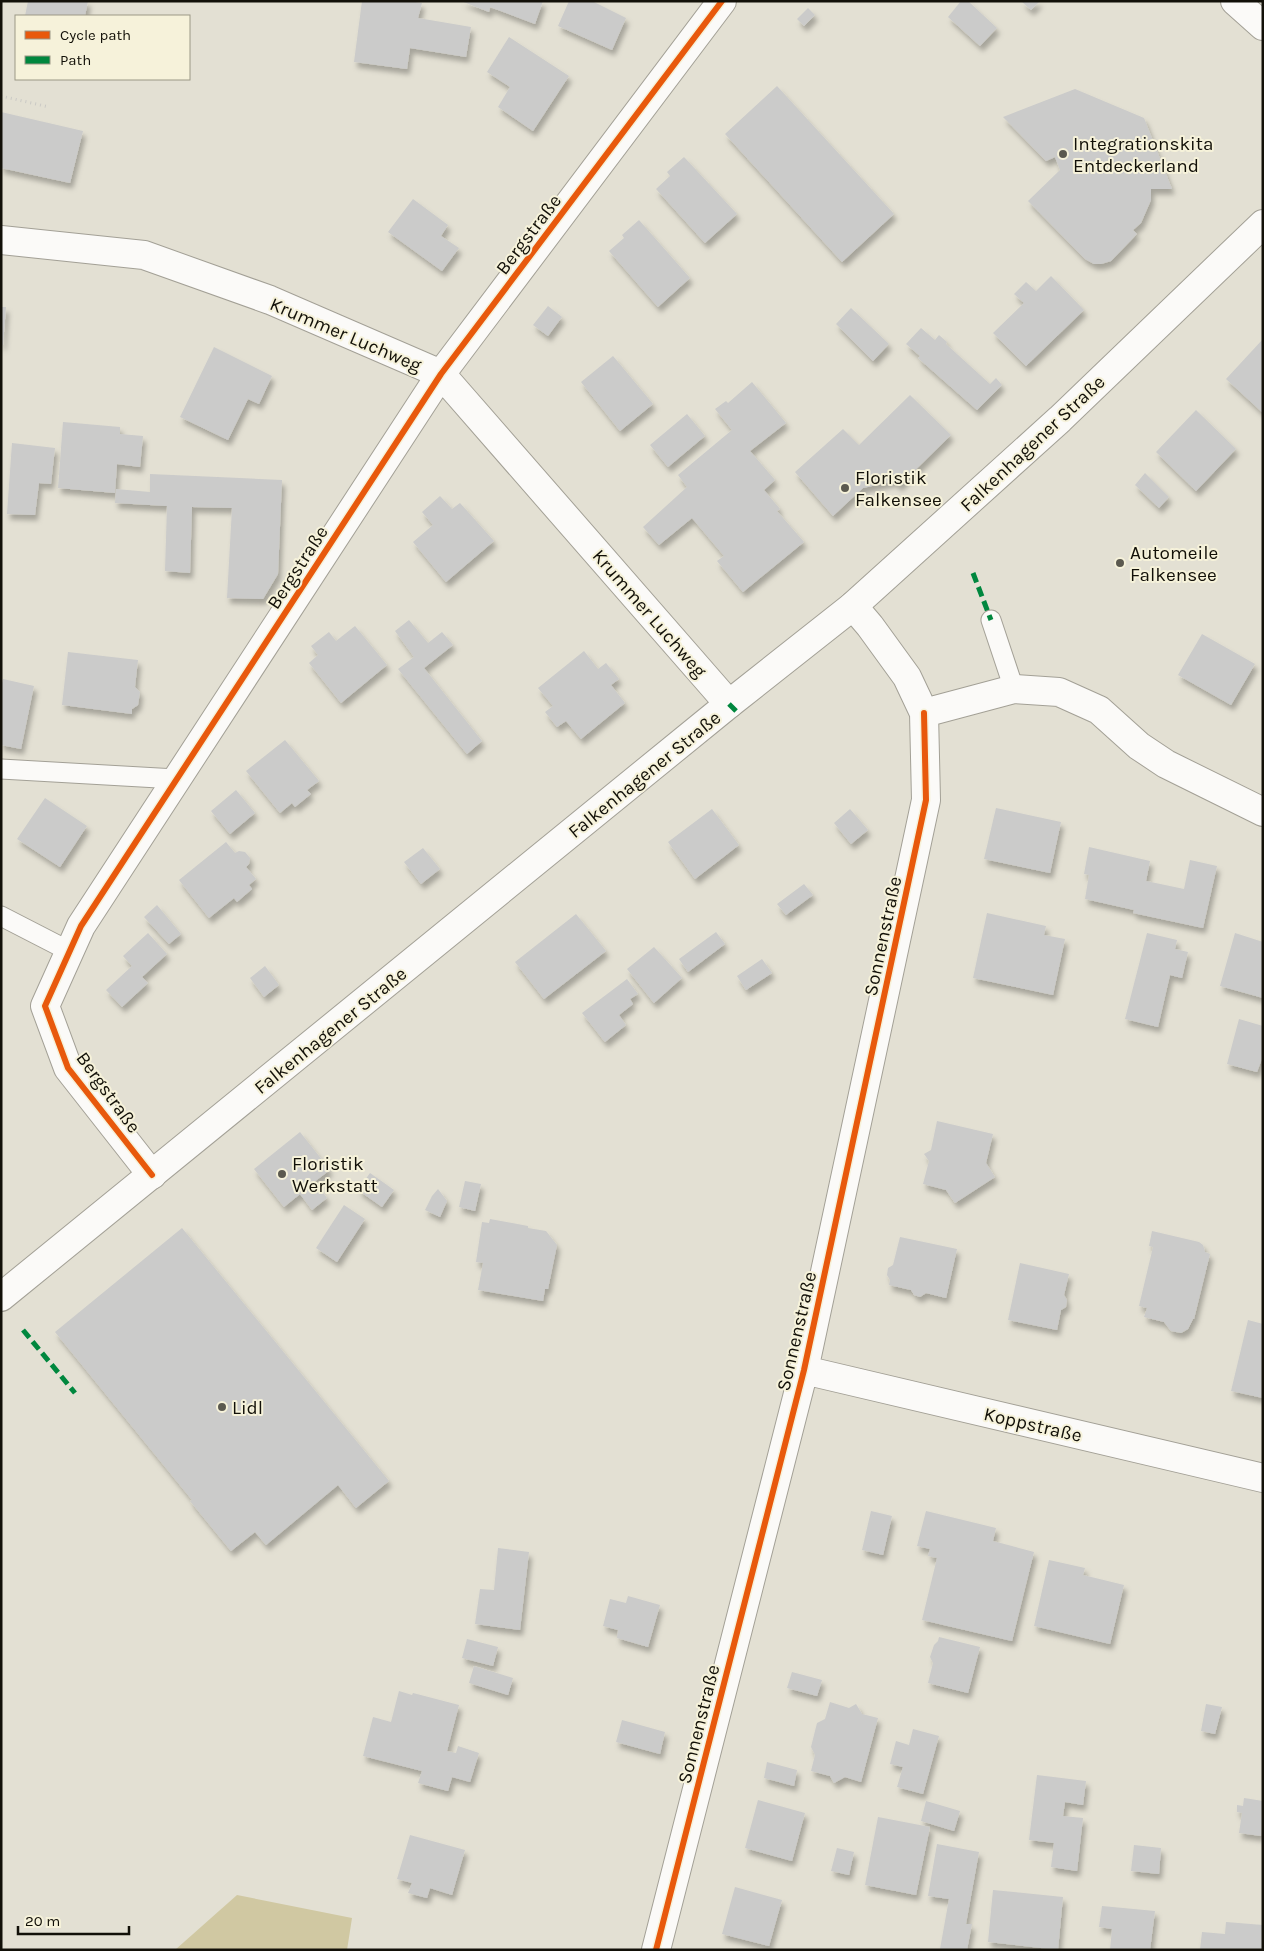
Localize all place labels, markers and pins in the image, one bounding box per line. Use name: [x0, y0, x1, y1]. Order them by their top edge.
place label: Integrationskita Entdeckerland: [1073, 133, 1213, 177]
marker: Integrationskita Entdeckerland: [1057, 148, 1069, 160]
place label: Floristik Falkensee: [855, 467, 942, 511]
marker: Floristik Falkensee: [839, 482, 851, 494]
place label: Automeile Falkensee: [1130, 542, 1218, 586]
marker: Automeile Falkensee: [1114, 557, 1126, 569]
place label: Floristik Werkstatt: [292, 1153, 378, 1197]
marker: Floristik Werkstatt: [276, 1168, 288, 1180]
place label: Lidl: [232, 1397, 263, 1419]
marker: Lidl: [216, 1401, 228, 1413]

